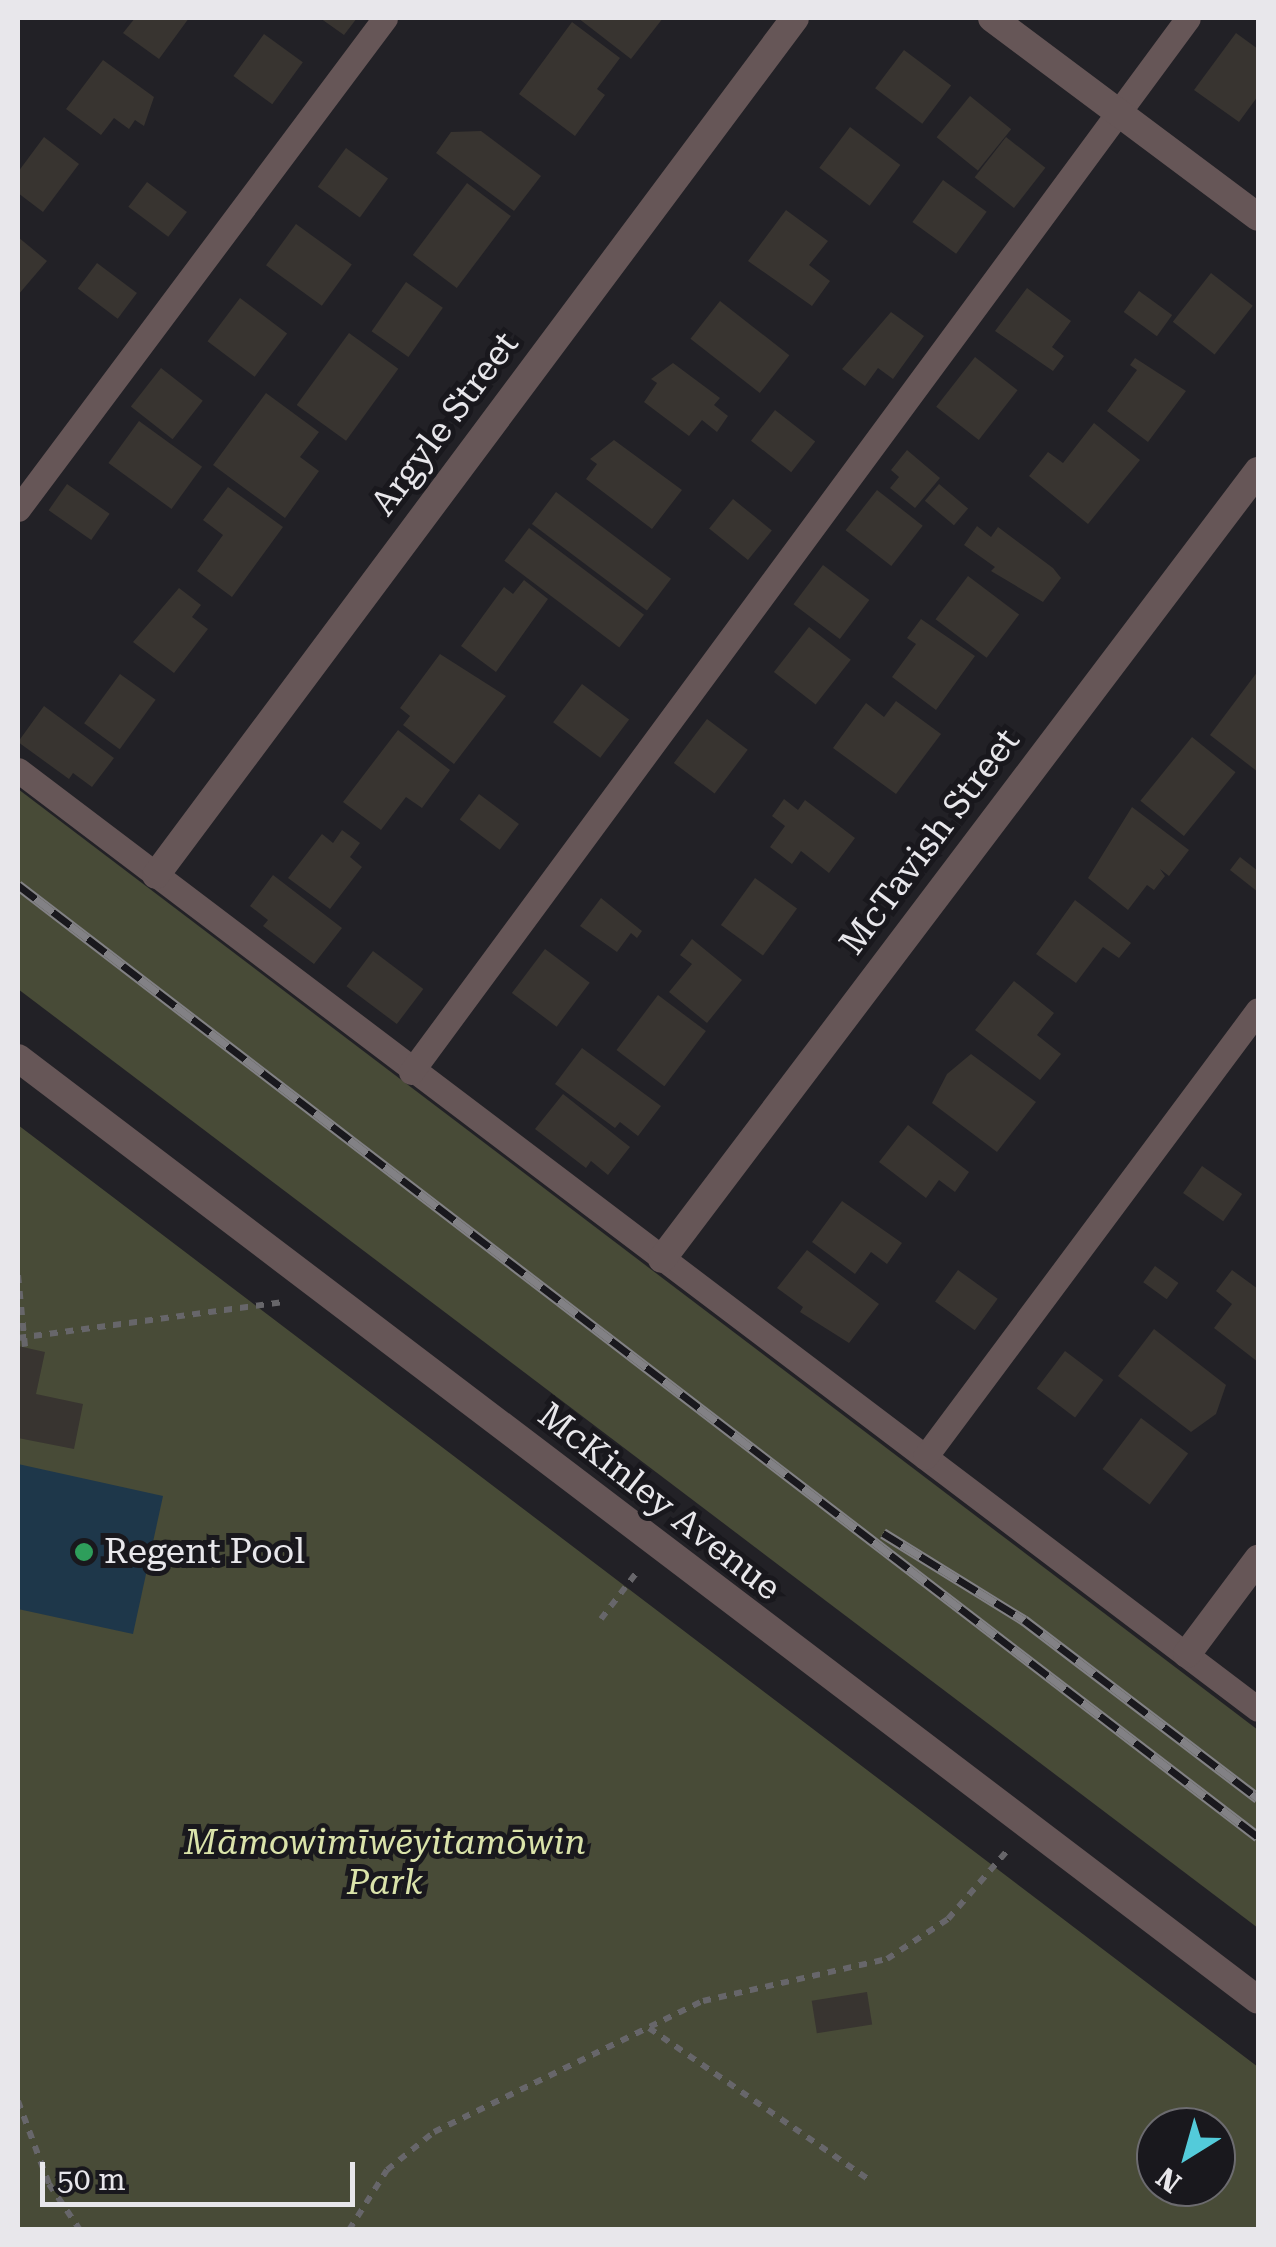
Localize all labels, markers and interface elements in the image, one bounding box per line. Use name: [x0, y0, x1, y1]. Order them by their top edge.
street label: Argyle Street: [362, 324, 528, 524]
street label: McTavish Street: [831, 721, 1029, 963]
street label: McKinley Avenue: [529, 1394, 789, 1610]
place label: Regent Pool: [104, 1531, 305, 1573]
marker: Regent Pool: [73, 1541, 95, 1563]
park label: Māmowimīwēyitamōwin Park: [184, 1822, 586, 1904]
north arrow: [1136, 2107, 1236, 2207]
scale bar: [45, 2142, 360, 2204]
text: N: [1150, 2160, 1187, 2199]
text: 50 m: [57, 2162, 126, 2197]

